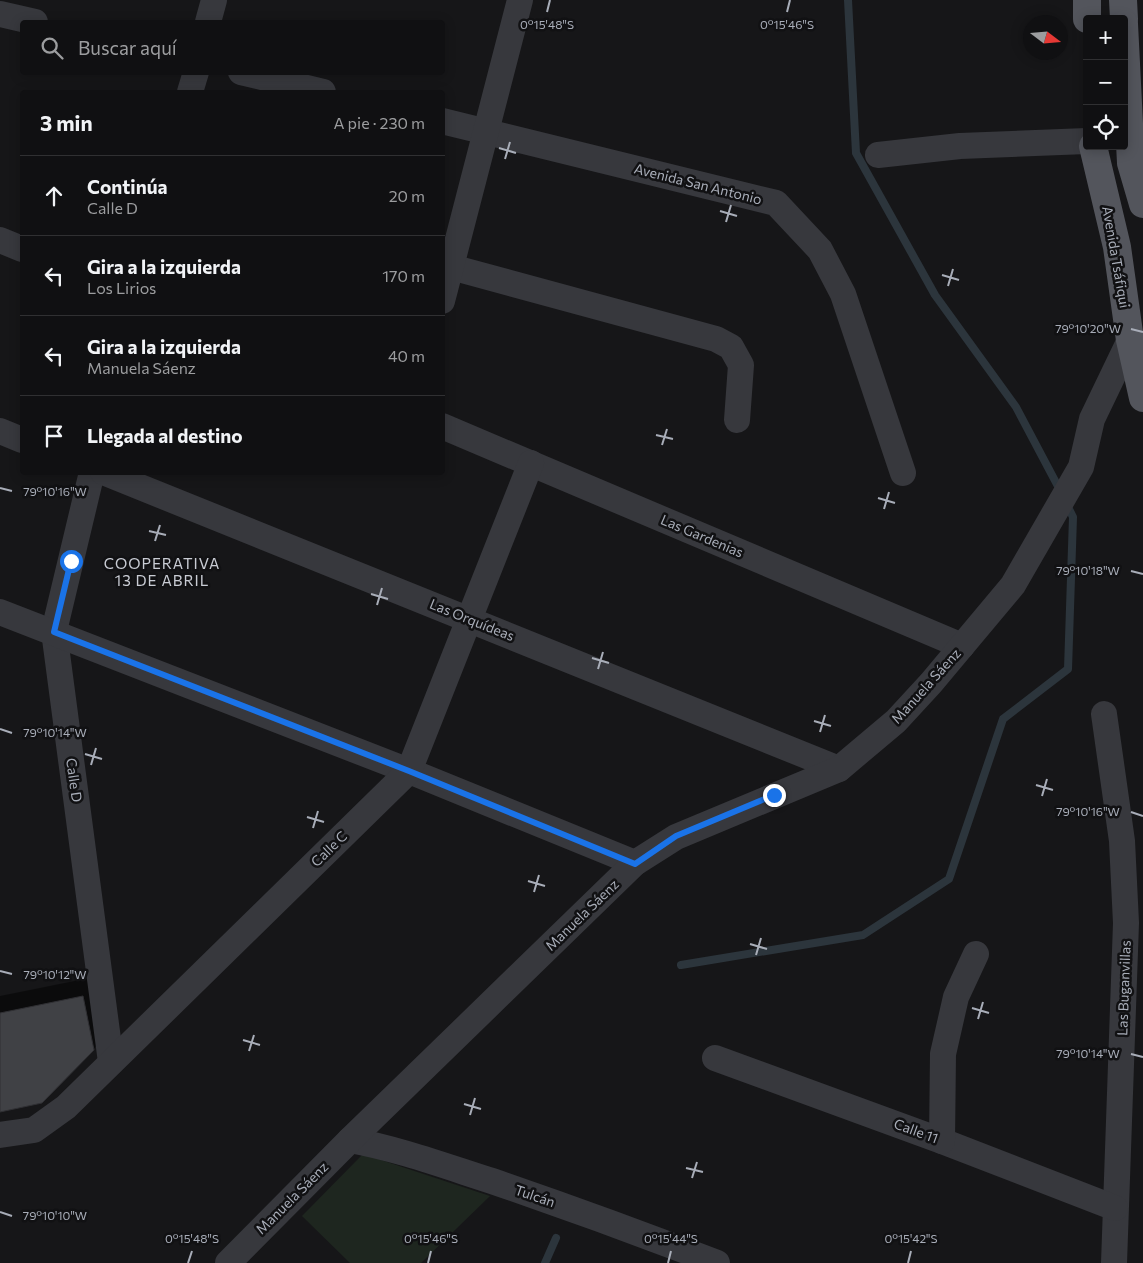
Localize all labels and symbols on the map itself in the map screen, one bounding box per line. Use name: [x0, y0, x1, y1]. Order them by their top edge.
north arrow: [1023, 15, 1068, 60]
text: 0°15'48"S: [520, 17, 574, 31]
text: 0°15'46"S: [760, 17, 814, 31]
street label: Avenida San Antonio: [632, 159, 764, 208]
street label: Avenida Tsáfiqui: [1099, 204, 1134, 309]
text: 79°10'20"W: [1055, 321, 1121, 335]
text: 79°10'16"W: [23, 484, 87, 498]
street label: Las Gardenias: [658, 511, 746, 561]
route start: [60, 550, 83, 573]
district label: COOPERATIVA 13 DE ABRIL: [104, 554, 220, 589]
text: 79°10'18"W: [1056, 563, 1120, 577]
street label: Las Orquídeas: [427, 595, 517, 644]
street label: Manuela Sáenz: [887, 645, 964, 727]
text: 79°10'14"W: [23, 725, 87, 739]
street label: Calle D: [63, 757, 86, 803]
route end: [763, 784, 786, 807]
text: 79°10'16"W: [1056, 804, 1120, 818]
street label: Calle C: [307, 827, 350, 870]
street label: Manuela Sáenz: [542, 875, 622, 954]
street label: Las Buganvillas: [1113, 940, 1134, 1036]
text: 79°10'12"W: [23, 967, 87, 981]
text: 79°10'14"W: [1056, 1046, 1120, 1060]
street label: Calle 11: [892, 1115, 941, 1146]
street label: Manuela Sáenz: [252, 1158, 331, 1237]
street label: Tulcán: [513, 1181, 557, 1210]
text: 79°10'10"W: [23, 1208, 87, 1222]
text: 0°15'48"S: [165, 1231, 219, 1245]
text: 0°15'46"S: [404, 1231, 458, 1245]
text: 0°15'44"S: [644, 1231, 698, 1245]
text: 0°15'42"S: [884, 1231, 938, 1245]

